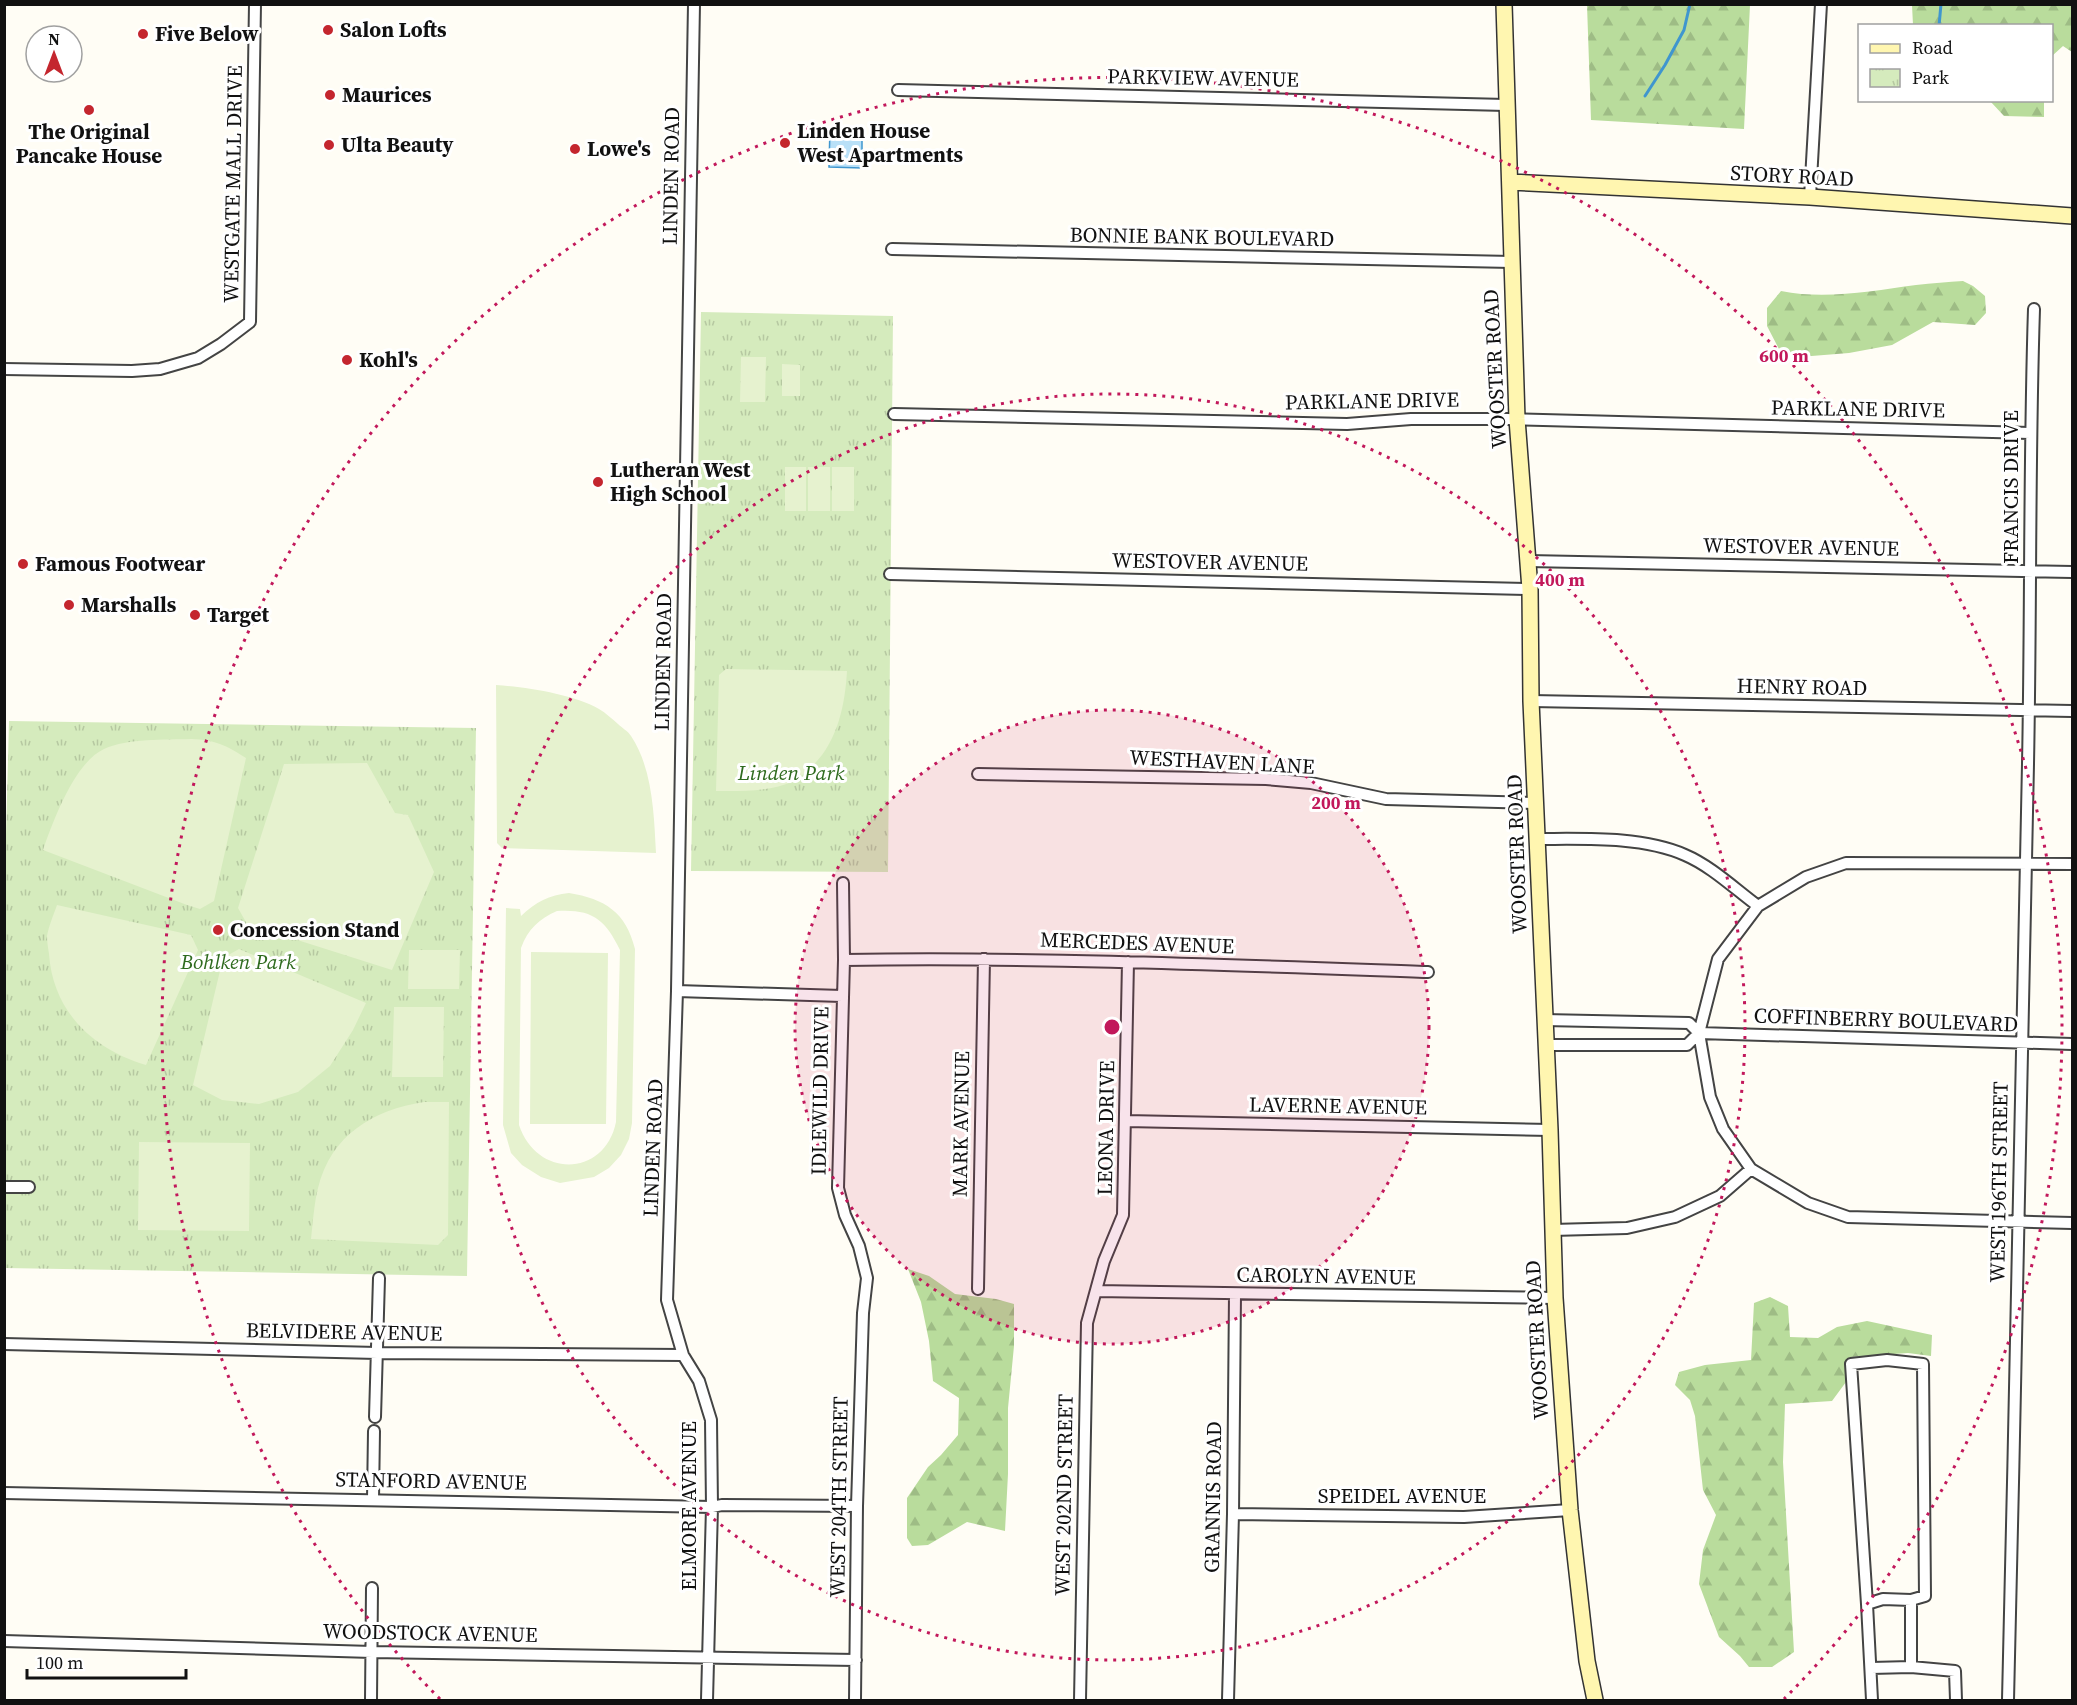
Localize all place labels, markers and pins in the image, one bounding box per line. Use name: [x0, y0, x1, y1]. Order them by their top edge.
place label: Salon Lofts: [340, 15, 447, 44]
place label: Five Below: [155, 19, 259, 48]
marker: Salon Lofts: [321, 23, 335, 37]
marker: Five Below: [136, 27, 150, 41]
place label: Maurices: [342, 80, 432, 109]
marker: Maurices: [323, 88, 337, 102]
marker: The Original Pancake House: [82, 103, 96, 117]
place label: Linden House West Apartments: [797, 116, 964, 169]
place label: The Original Pancake House: [16, 117, 162, 170]
place label: Ulta Beauty: [341, 130, 454, 159]
place label: Lowe's: [587, 134, 651, 163]
marker: Linden House West Apartments: [778, 136, 792, 150]
marker: Ulta Beauty: [322, 138, 336, 152]
marker: Lowe's: [568, 142, 582, 156]
place label: Kohl's: [359, 345, 418, 374]
marker: Kohl's: [340, 353, 354, 367]
place label: Lutheran West High School: [610, 455, 751, 508]
marker: Lutheran West High School: [591, 475, 605, 489]
place label: Famous Footwear: [35, 549, 205, 578]
marker: Famous Footwear: [16, 557, 30, 571]
place label: Marshalls: [81, 590, 177, 619]
marker: Marshalls: [62, 598, 76, 612]
place label: Target: [207, 600, 270, 629]
marker: Target: [188, 608, 202, 622]
place label: Concession Stand: [230, 915, 400, 944]
marker: Concession Stand: [211, 923, 225, 937]
centre of rings: [1102, 1017, 1122, 1037]

